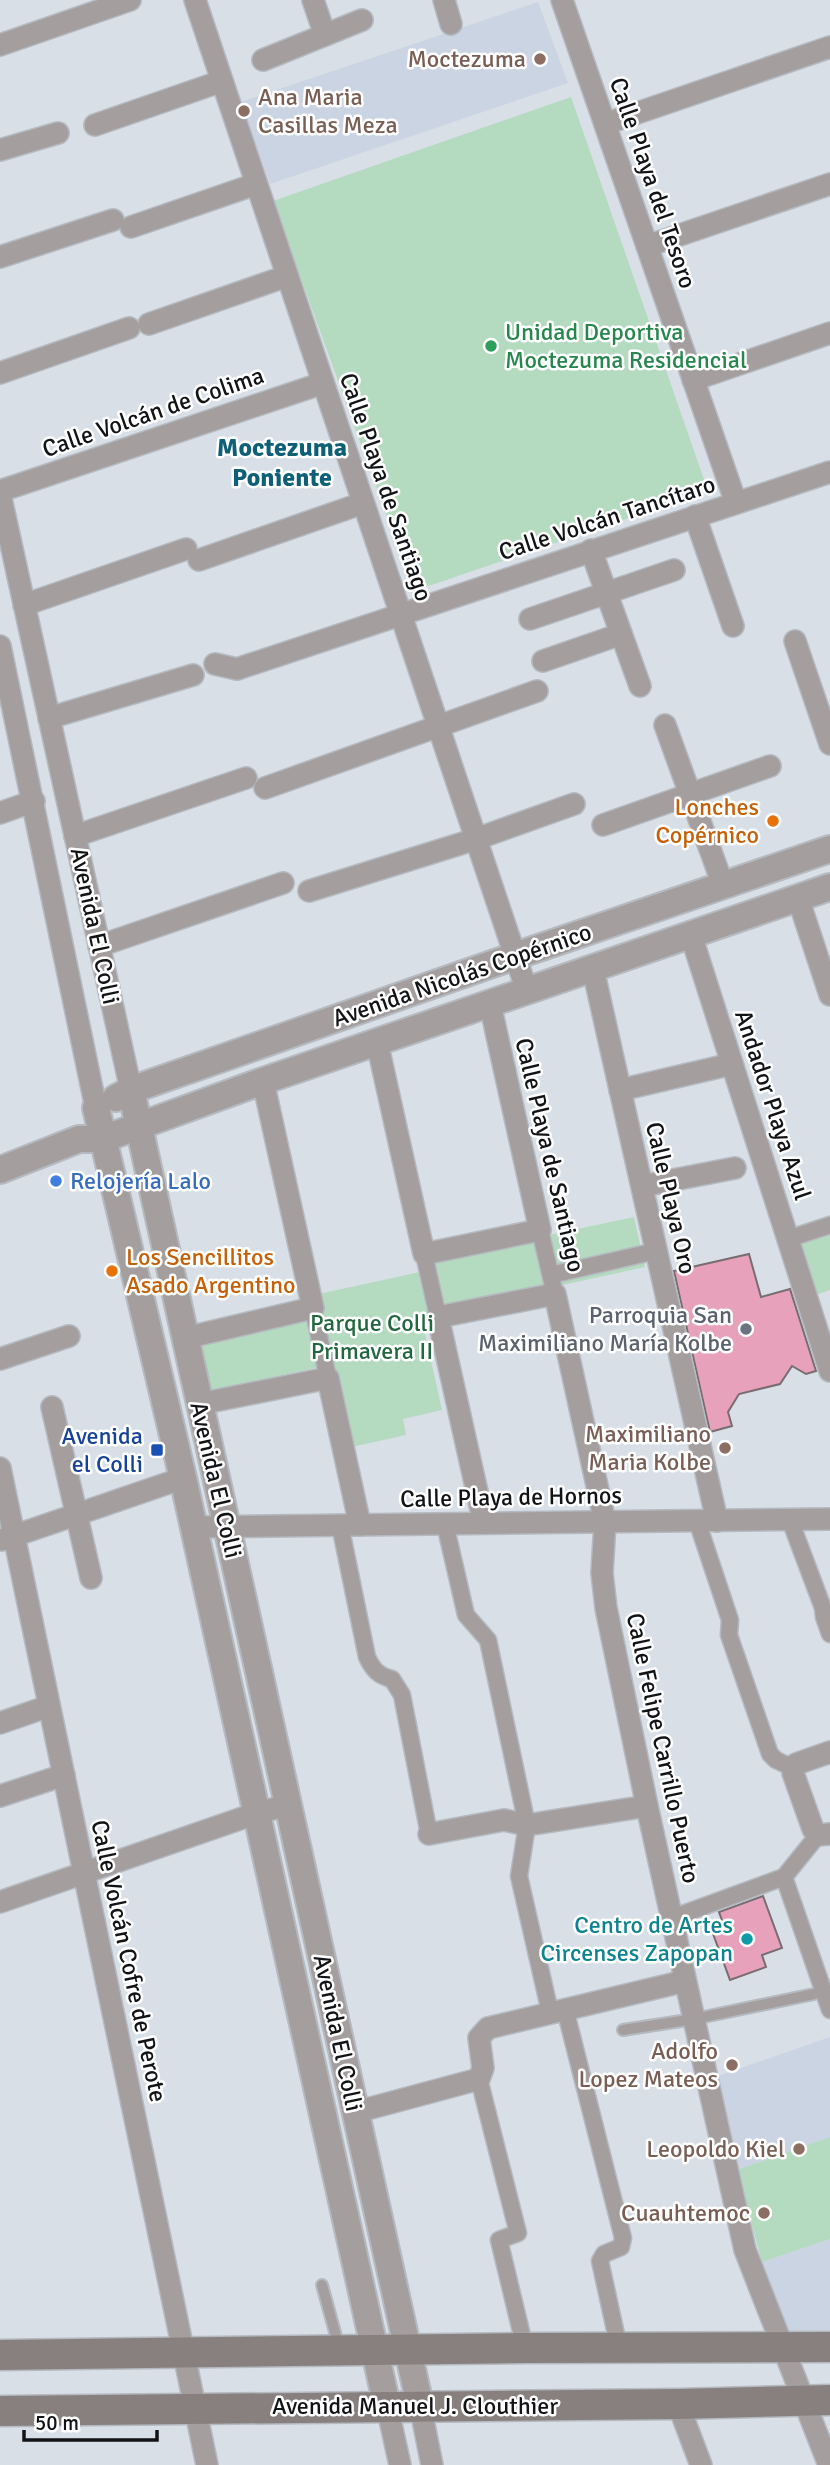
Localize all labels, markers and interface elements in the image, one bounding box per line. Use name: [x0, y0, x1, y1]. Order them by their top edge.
place label: Moctezuma: [407, 44, 526, 74]
marker: Moctezuma: [532, 51, 548, 67]
street label: Calle Playa del Tesoro: [603, 74, 703, 292]
place label: Ana Maria Casillas Meza: [258, 82, 398, 140]
marker: Ana Maria Casillas Meza: [236, 103, 252, 119]
place label: Unidad Deportiva Moctezuma Residencial: [505, 317, 747, 375]
marker: Unidad Deportiva Moctezuma Residencial: [483, 338, 499, 354]
street label: Calle Volcán de Colima: [38, 360, 268, 464]
street label: Calle Playa de Santiago: [333, 369, 439, 605]
district label: Moctezuma Poniente: [217, 432, 347, 494]
street label: Calle Volcán Tancítaro: [495, 469, 719, 567]
place label: Lonches Copérnico: [655, 792, 759, 850]
marker: Lonches Copérnico: [765, 813, 781, 829]
street label: Avenida El Colli: [64, 845, 126, 1007]
street label: Avenida Nicolás Copérnico: [329, 917, 595, 1033]
street label: Andador Playa Azul: [728, 1006, 818, 1204]
street label: Calle Playa de Santiago: [508, 1035, 592, 1275]
street label: Calle Playa Oro: [639, 1119, 703, 1277]
place label: Relojería Lalo: [70, 1166, 211, 1196]
marker: Relojería Lalo: [48, 1173, 64, 1189]
place label: Los Sencillitos Asado Argentino: [126, 1242, 295, 1300]
marker: Los Sencillitos Asado Argentino: [104, 1263, 120, 1279]
place label: Parroquia San Maximiliano María Kolbe: [478, 1300, 732, 1358]
park label: Parque Colli Primavera II: [310, 1308, 434, 1366]
marker: Parroquia San Maximiliano María Kolbe: [738, 1321, 754, 1337]
street label: Avenida El Colli: [183, 1399, 249, 1561]
place label: Maximiliano Maria Kolbe: [585, 1419, 711, 1477]
place label: Avenida el Colli: [62, 1421, 143, 1479]
marker: Maximiliano Maria Kolbe: [717, 1440, 733, 1456]
marker: Avenida el Colli: [149, 1442, 165, 1458]
street label: Calle Playa de Hornos: [400, 1480, 622, 1514]
street label: Calle Felipe Carrillo Puerto: [620, 1610, 706, 1886]
street label: Calle Volcán Cofre de Perote: [84, 1817, 174, 2105]
place label: Centro de Artes Circenses Zapopan: [541, 1910, 733, 1968]
marker: Centro de Artes Circenses Zapopan: [739, 1931, 755, 1947]
street label: Avenida El Colli: [307, 1952, 369, 2114]
place label: Adolfo Lopez Mateos: [578, 2036, 718, 2094]
marker: Adolfo Lopez Mateos: [724, 2057, 740, 2073]
place label: Leopoldo Kiel: [646, 2134, 785, 2164]
marker: Leopoldo Kiel: [791, 2141, 807, 2157]
place label: Cuauhtemoc: [621, 2198, 750, 2228]
marker: Cuauhtemoc: [756, 2205, 772, 2221]
street label: Avenida Manuel J. Clouthier: [272, 2391, 558, 2421]
scale bar: [24, 2398, 158, 2442]
text: 50 m: [35, 2410, 79, 2436]

